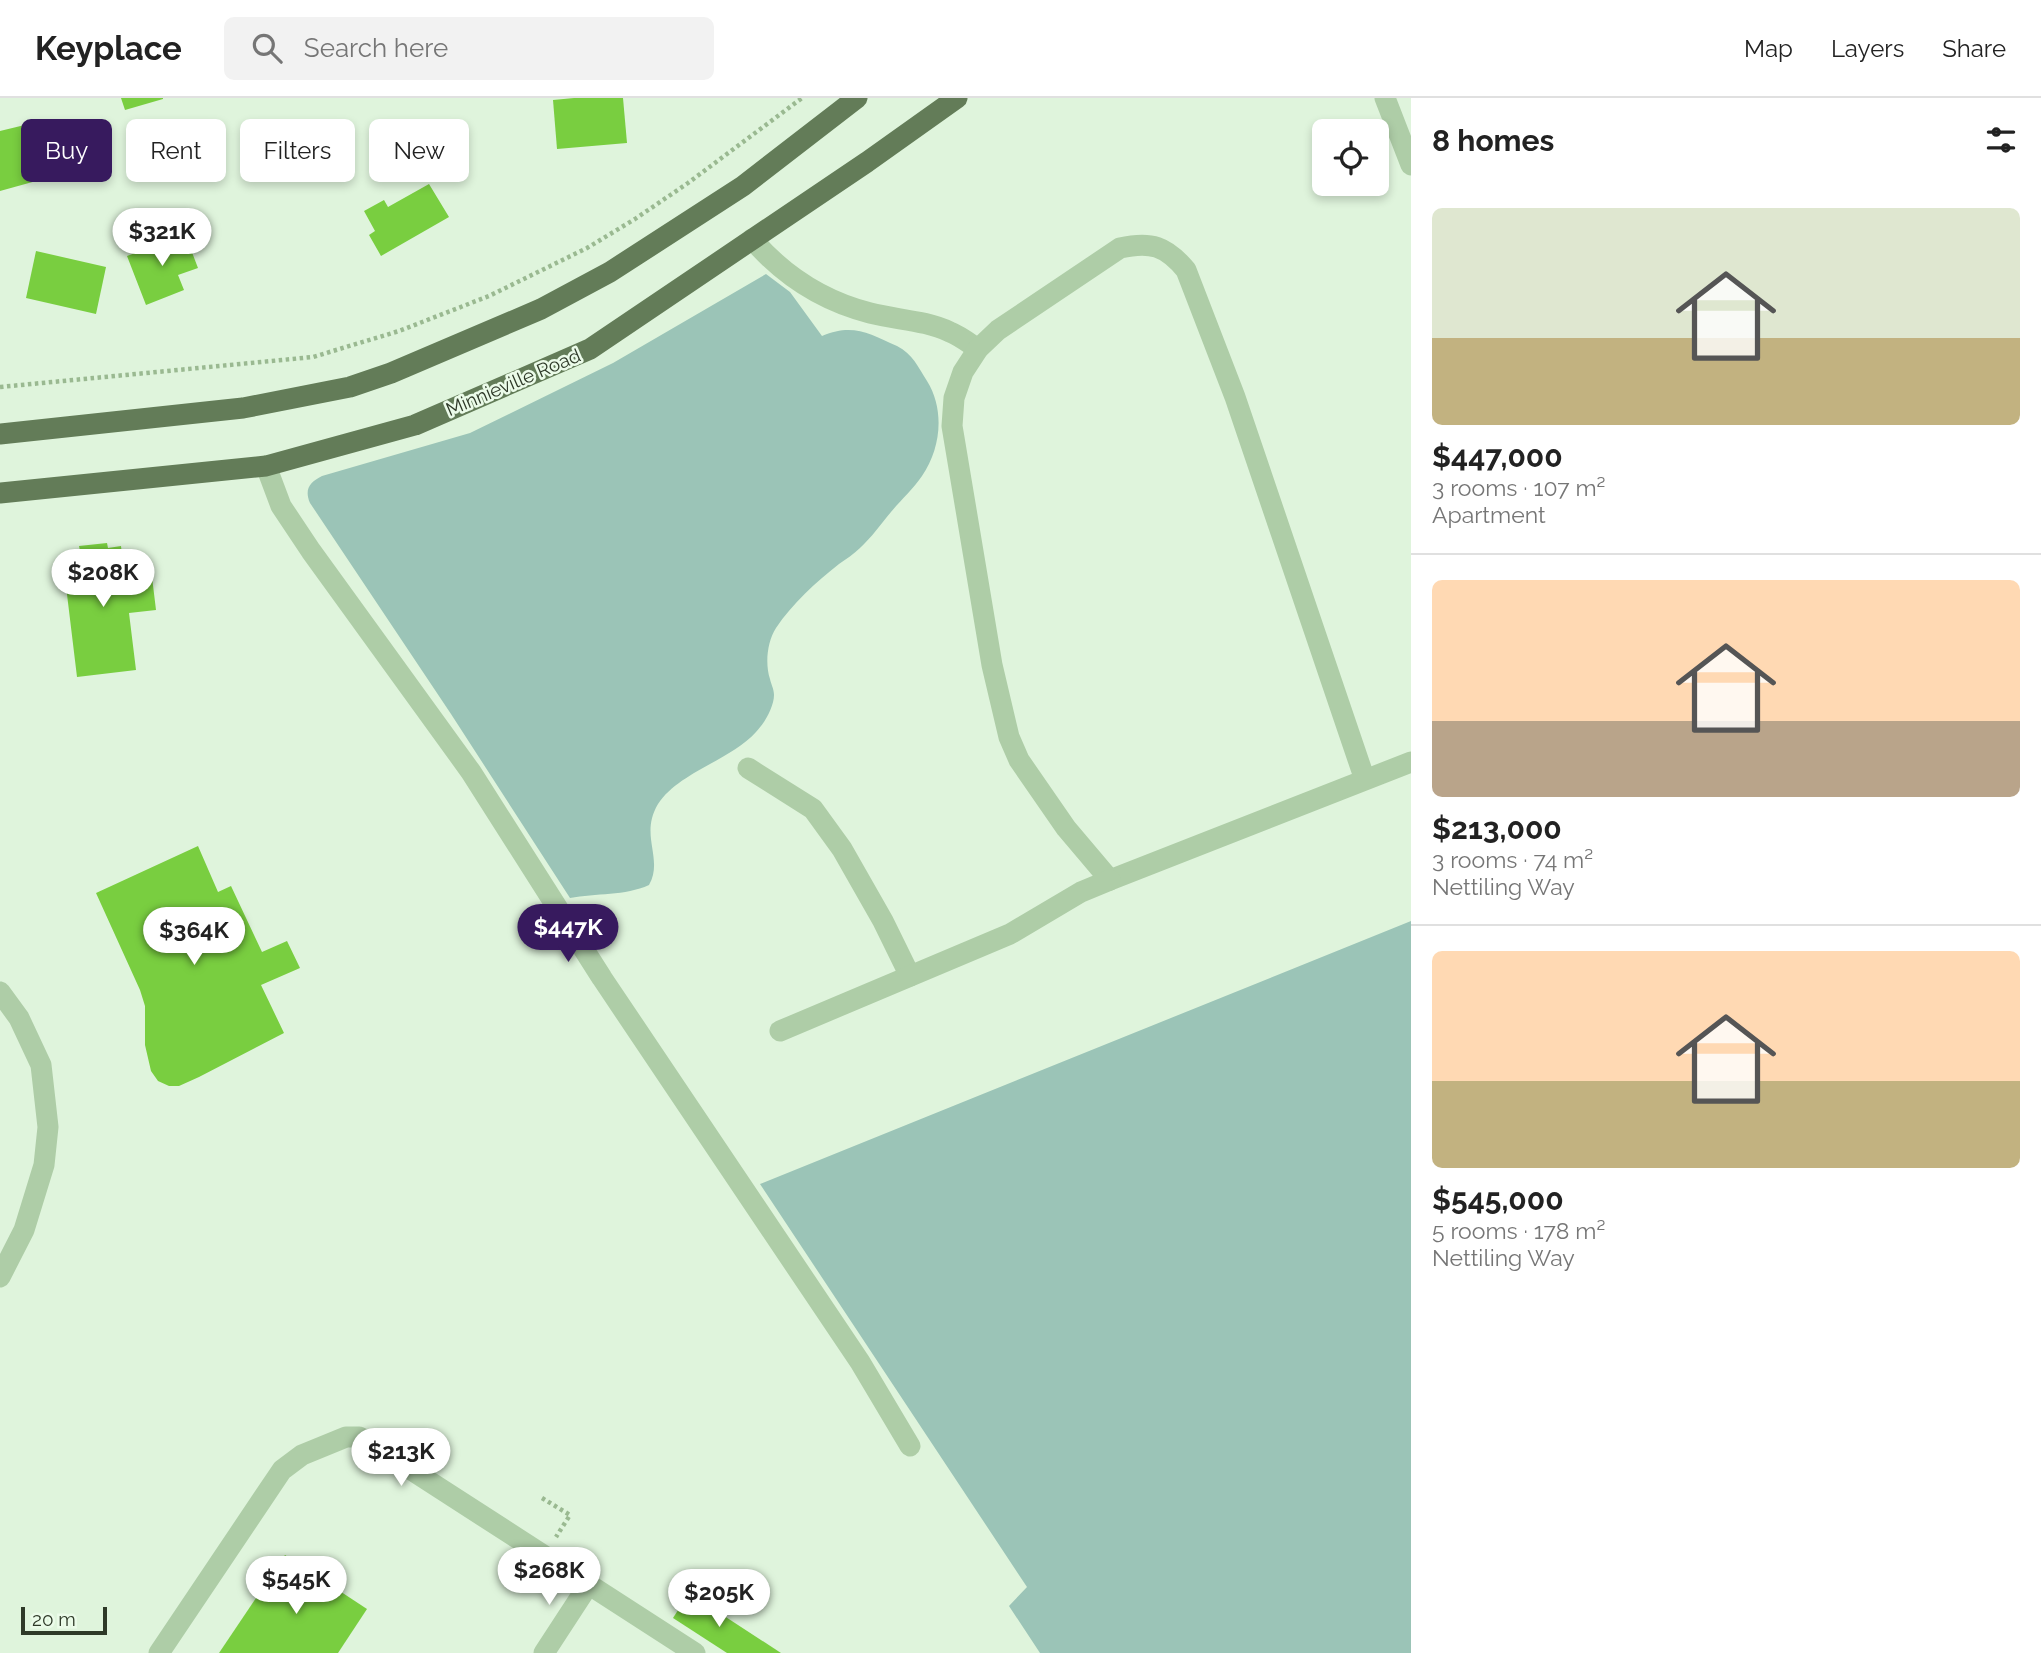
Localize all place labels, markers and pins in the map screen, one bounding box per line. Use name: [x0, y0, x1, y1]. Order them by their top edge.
pin: $321K: [113, 208, 211, 268]
pin: $208K: [54, 550, 152, 609]
pin: $447K: [519, 904, 617, 964]
pin: $364K: [145, 908, 243, 967]
pin: $213K: [352, 1428, 450, 1488]
pin: $268K: [500, 1548, 598, 1607]
pin: $545K: [247, 1556, 345, 1616]
pin: $205K: [670, 1570, 768, 1629]

